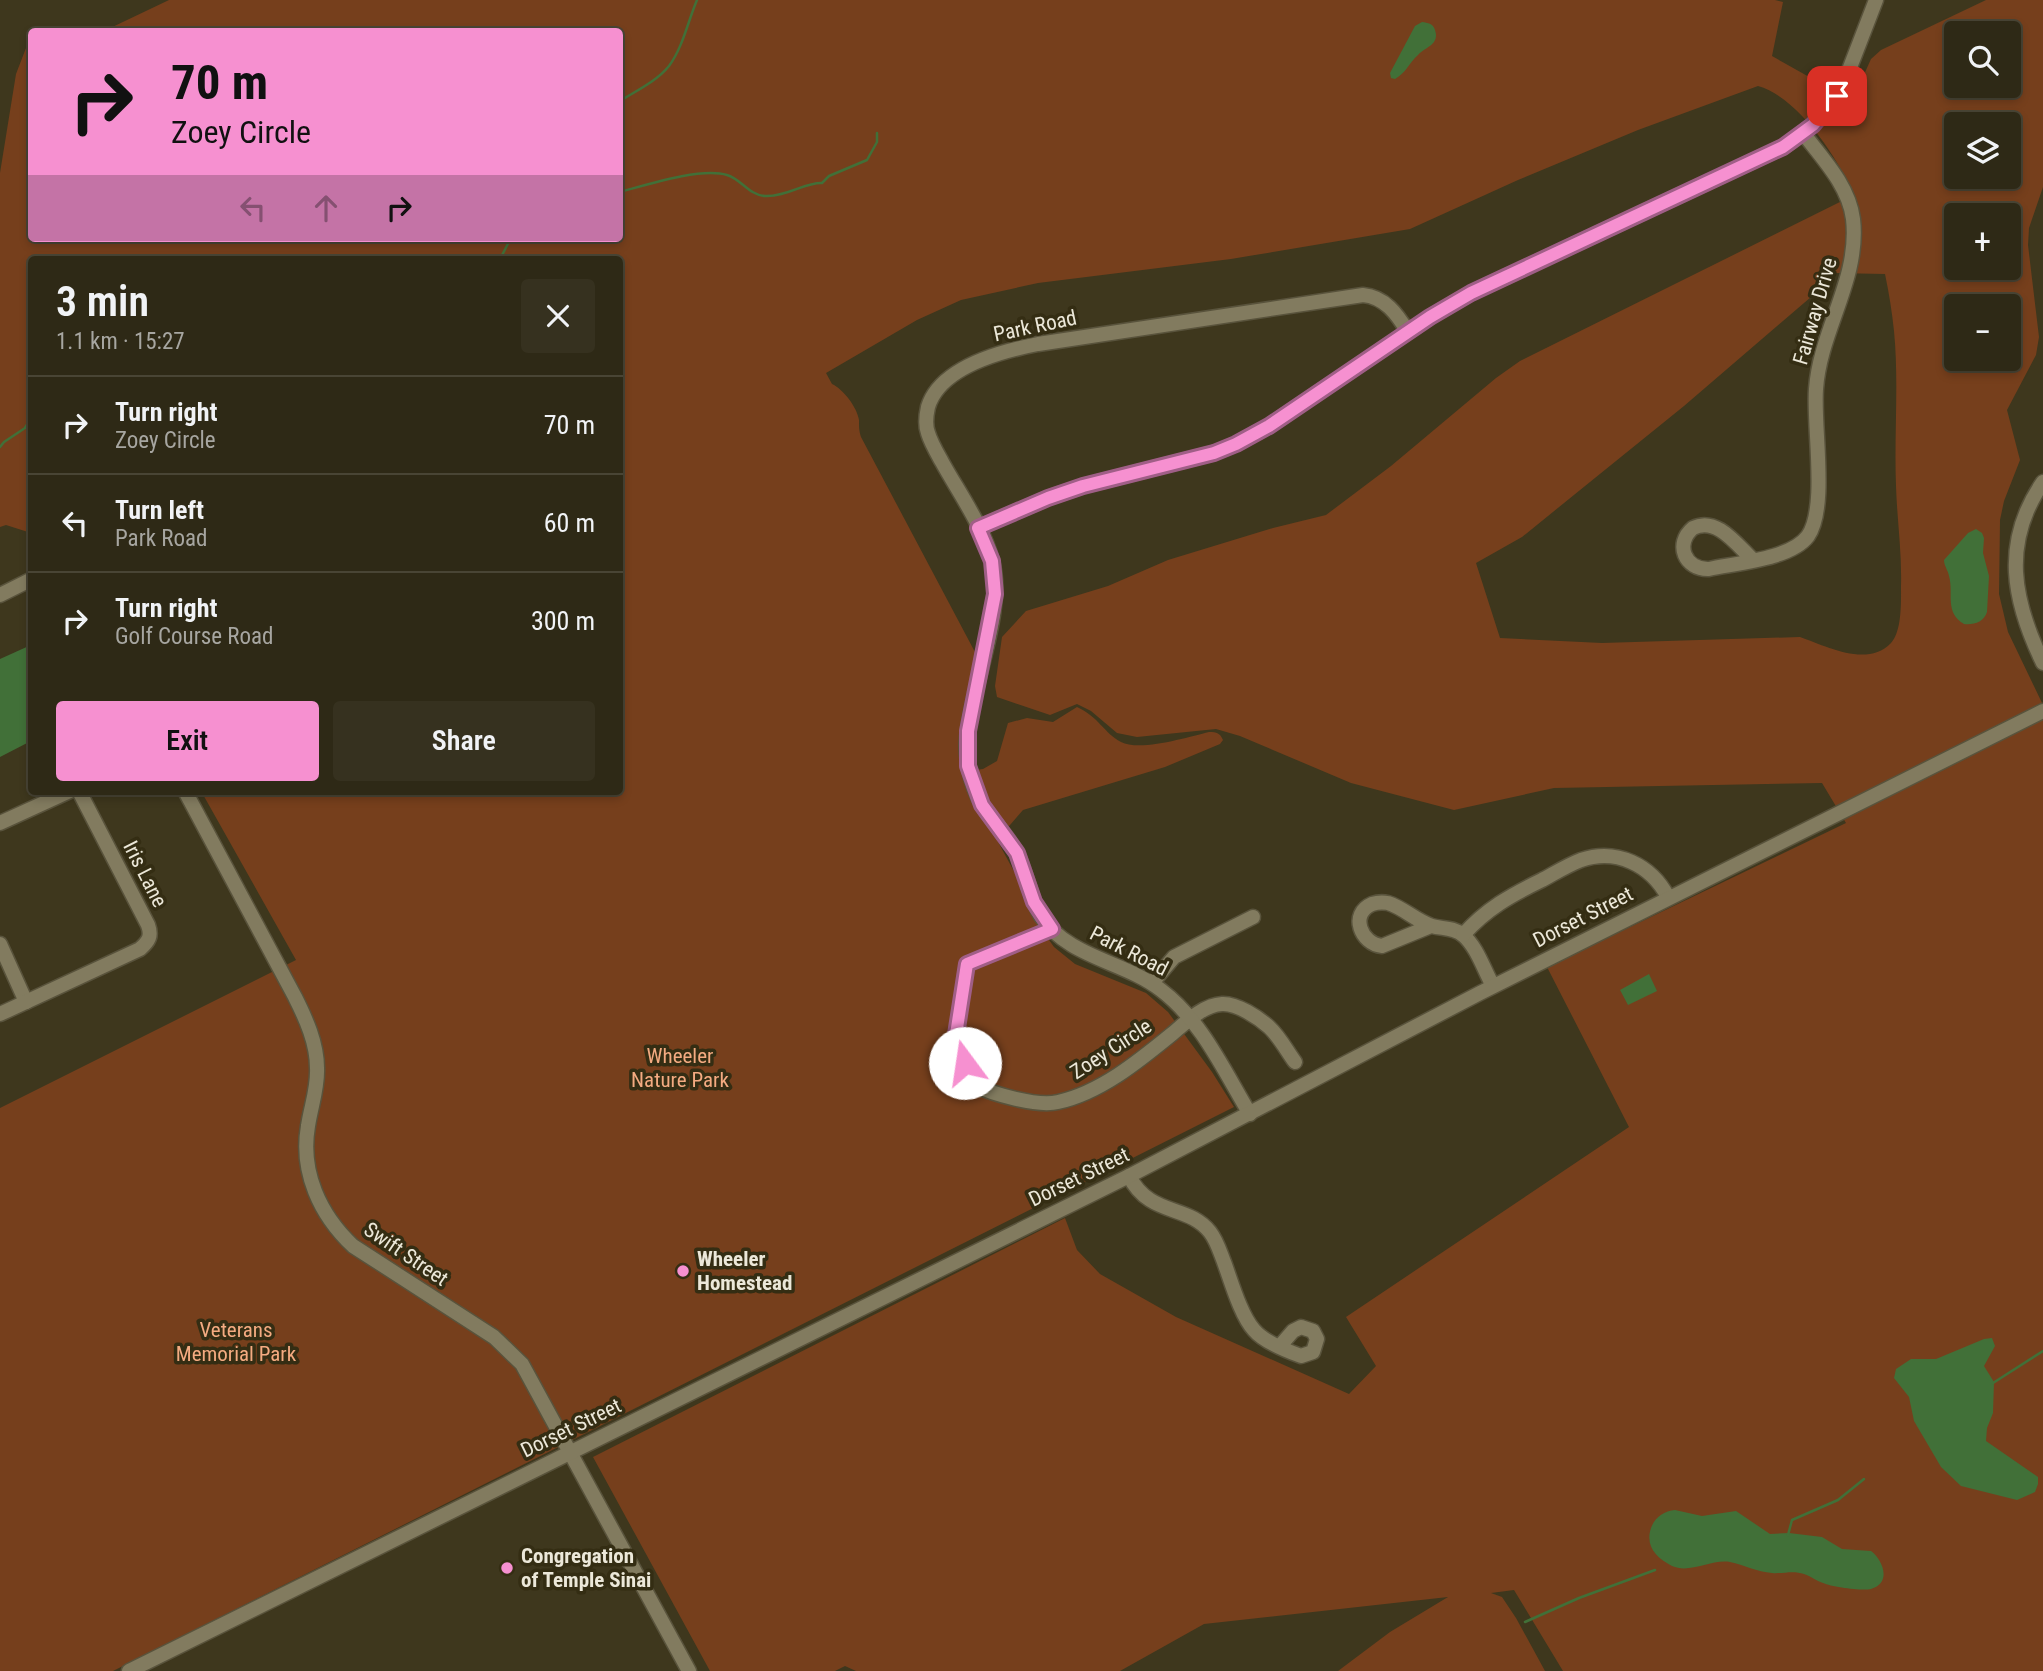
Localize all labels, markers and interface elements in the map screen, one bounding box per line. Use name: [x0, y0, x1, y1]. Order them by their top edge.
map controls: [1944, 21, 2021, 371]
button: search: [1944, 21, 2021, 98]
text: 70 m: [171, 54, 268, 111]
icon: right: [56, 56, 147, 147]
pin: [1807, 66, 1867, 126]
icon: arrive: [1818, 77, 1856, 115]
button: layers: [1944, 112, 2021, 189]
text: Zoey Circle: [171, 113, 311, 151]
icon: left: [234, 189, 272, 227]
icon: ahead: [307, 189, 345, 227]
icon: right: [380, 189, 418, 227]
button: +: [1944, 203, 2021, 280]
street label: Fairway Drive: [1788, 255, 1842, 367]
text: 3 min: [56, 277, 149, 326]
button: close: [521, 279, 595, 353]
button: −: [1944, 294, 2021, 371]
street label: Park Road: [991, 305, 1079, 347]
text: 1.1 km · 15:27: [56, 328, 185, 355]
text: Turn right: [115, 397, 217, 427]
icon: right: [56, 406, 94, 444]
text: 70 m: [544, 410, 595, 440]
text: Zoey Circle: [115, 427, 216, 454]
text: Turn left: [115, 495, 204, 525]
icon: left: [56, 504, 94, 542]
text: 60 m: [544, 508, 595, 538]
text: Park Road: [115, 525, 207, 552]
text: Turn right: [115, 593, 217, 623]
icon: right: [56, 602, 94, 640]
text: 300 m: [531, 606, 595, 636]
text: Golf Course Road: [115, 623, 273, 650]
button: Exit: [56, 701, 319, 781]
button: Share: [333, 701, 595, 781]
street label: Iris Lane: [118, 837, 172, 911]
street label: Dorset Street: [1529, 882, 1637, 952]
street label: Park Road: [1086, 921, 1172, 981]
street label: Zoey Circle: [1066, 1014, 1156, 1084]
position arrow: [928, 1026, 1002, 1100]
park label: Wheeler Nature Park: [631, 1044, 729, 1092]
street label: Dorset Street: [1025, 1142, 1133, 1212]
street label: Swift Street: [359, 1217, 453, 1291]
place label: Wheeler Homestead: [697, 1247, 792, 1295]
marker: Wheeler Homestead: [675, 1263, 691, 1279]
park label: Veterans Memorial Park: [176, 1318, 297, 1366]
street label: Dorset Street: [517, 1393, 625, 1463]
place label: Congregation of Temple Sinai: [521, 1544, 651, 1592]
marker: Congregation of Temple Sinai: [499, 1560, 515, 1576]

